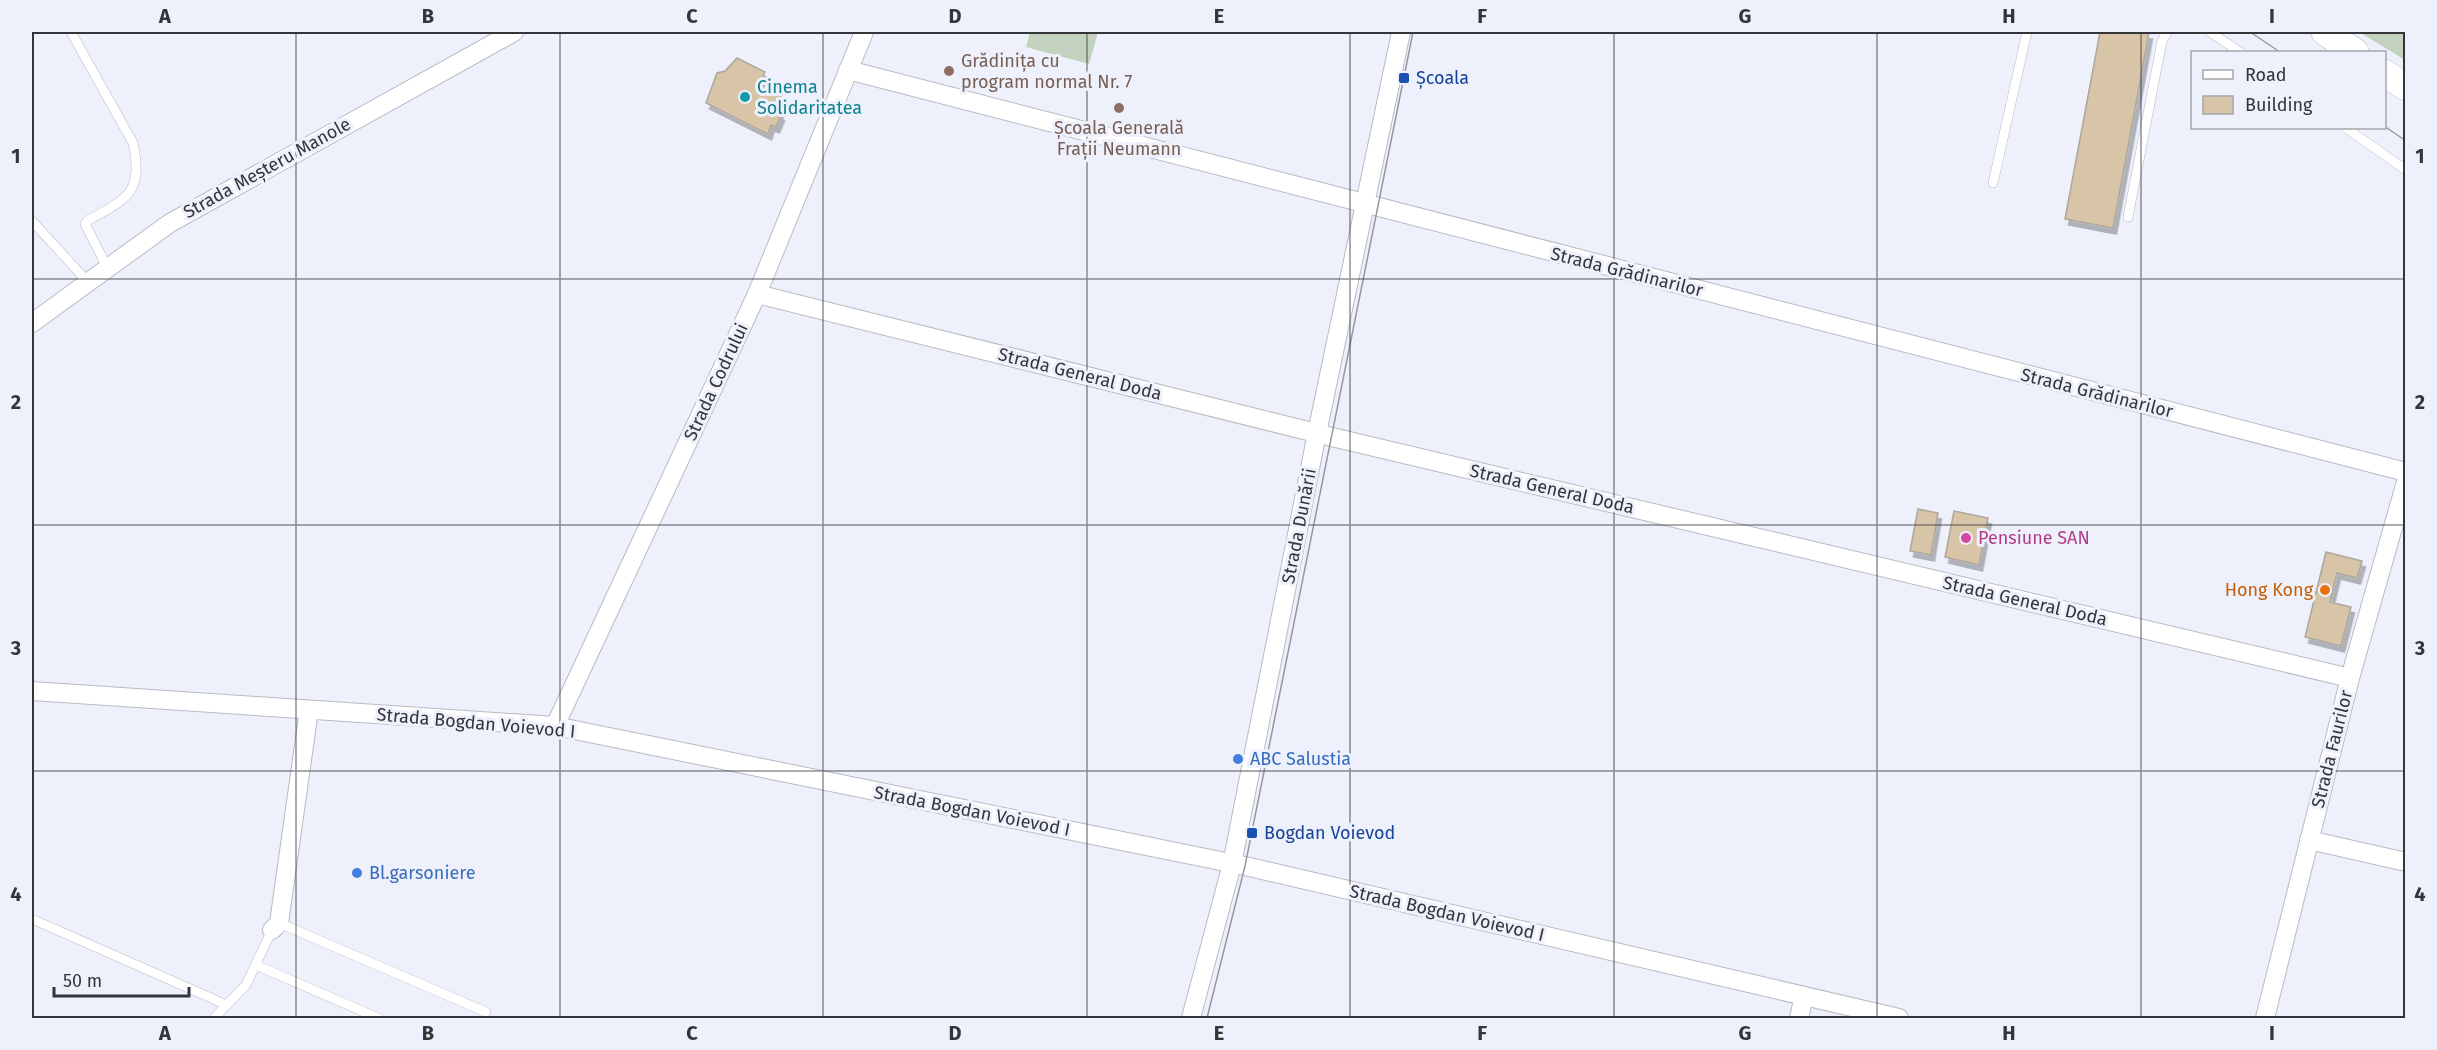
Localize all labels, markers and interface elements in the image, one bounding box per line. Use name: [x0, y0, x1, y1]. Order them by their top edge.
text: A: [158, 4, 172, 28]
text: B: [422, 4, 434, 28]
text: C: [686, 4, 698, 28]
text: D: [948, 4, 962, 28]
text: E: [1214, 4, 1224, 28]
text: F: [1477, 4, 1487, 28]
text: G: [1739, 4, 1751, 28]
text: H: [2002, 4, 2016, 28]
text: I: [2269, 4, 2275, 28]
place label: Grădinița cu program normal Nr. 7: [961, 50, 1132, 93]
legend: [2191, 51, 2386, 129]
marker: Grădinița cu program normal Nr. 7: [942, 64, 956, 78]
text: Road: [2245, 64, 2287, 86]
place label: Școala: [1416, 67, 1469, 90]
marker: Școala: [1397, 71, 1411, 85]
place label: Cinema Solidaritatea: [757, 76, 862, 119]
marker: Cinema Solidaritatea: [738, 90, 752, 104]
text: Building: [2245, 94, 2313, 116]
marker: Școala Generală Frații Neumann: [1112, 101, 1126, 115]
street label: Strada Meșteru Manole: [179, 113, 355, 224]
place label: Școala Generală Frații Neumann: [1054, 117, 1184, 161]
text: 1: [11, 144, 21, 168]
text: 1: [2415, 144, 2425, 168]
street label: Strada Grădinarilor: [1549, 242, 1705, 302]
street label: Strada Codrului: [679, 320, 753, 444]
street label: Strada General Doda: [996, 343, 1164, 405]
street label: Strada Grădinarilor: [2019, 363, 2175, 423]
text: 2: [11, 390, 21, 414]
text: 2: [2415, 390, 2425, 414]
street label: Strada General Doda: [1468, 459, 1636, 519]
street label: Strada Dunării: [1277, 466, 1321, 586]
place label: Pensiune SAN: [1978, 527, 2090, 549]
marker: Pensiune SAN: [1959, 531, 1973, 545]
street label: Strada General Doda: [1941, 571, 2109, 631]
place label: Hong Kong: [2225, 579, 2314, 601]
marker: Hong Kong: [2318, 583, 2332, 597]
text: 3: [10, 636, 21, 660]
text: 3: [2414, 636, 2425, 660]
street label: Strada Faurilor: [2307, 688, 2357, 810]
street label: Strada Bogdan Voievod I: [376, 703, 576, 743]
place label: ABC Salustia: [1250, 748, 1351, 770]
marker: ABC Salustia: [1231, 752, 1245, 766]
street label: Strada Bogdan Voievod I: [872, 781, 1072, 841]
place label: Bogdan Voievod: [1264, 822, 1395, 844]
marker: Bogdan Voievod: [1245, 826, 1259, 840]
place label: Bl.garsoniere: [369, 862, 476, 884]
marker: Bl.garsoniere: [350, 866, 364, 880]
street label: Strada Bogdan Voievod I: [1347, 880, 1547, 946]
text: 4: [10, 882, 22, 906]
text: 4: [2414, 882, 2426, 906]
scale bar: [54, 960, 189, 998]
text: 50 m: [63, 970, 102, 992]
text: A: [158, 1021, 172, 1045]
text: B: [422, 1021, 434, 1045]
text: C: [686, 1021, 698, 1045]
text: D: [948, 1021, 962, 1045]
text: E: [1214, 1021, 1224, 1045]
text: F: [1477, 1021, 1487, 1045]
text: G: [1739, 1021, 1751, 1045]
text: H: [2002, 1021, 2016, 1045]
text: I: [2269, 1021, 2275, 1045]

